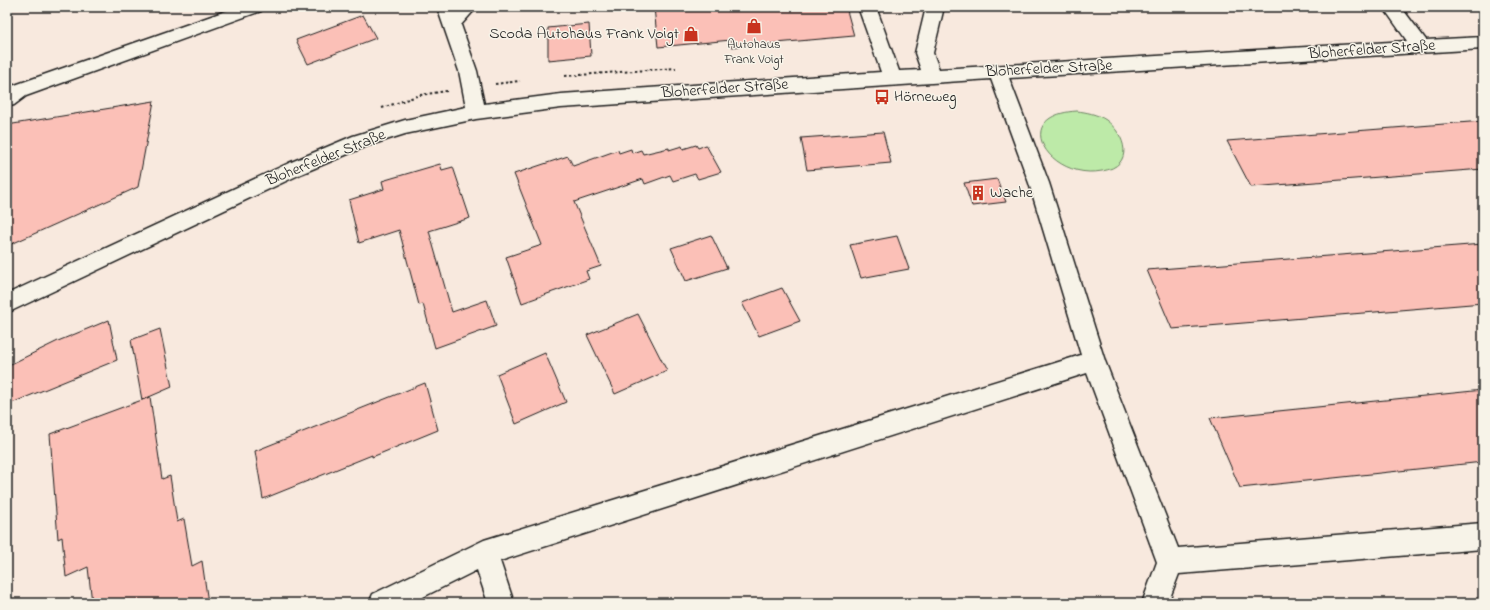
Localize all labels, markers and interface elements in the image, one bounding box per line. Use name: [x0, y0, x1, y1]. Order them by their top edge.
shop icon: Autohaus Frank Voigt: [745, 17, 763, 35]
place label: Scoda Autohaus Frank Voigt: [489, 22, 680, 46]
shop icon: Scoda Autohaus Frank Voigt: [682, 25, 700, 43]
street label: Bloherfelder Straße: [1307, 34, 1437, 66]
place label: Autohaus Frank Voigt: [723, 35, 784, 70]
street label: Bloherfelder Straße: [984, 54, 1114, 84]
street label: Bloherfelder Straße: [660, 73, 790, 105]
place label: Hörneweg: [894, 85, 957, 109]
bus stop icon: Hörneweg: [873, 88, 891, 106]
street label: Bloherfelder Straße: [262, 123, 390, 193]
place label: Wache: [990, 181, 1034, 205]
building icon: Wache: [969, 184, 987, 202]

